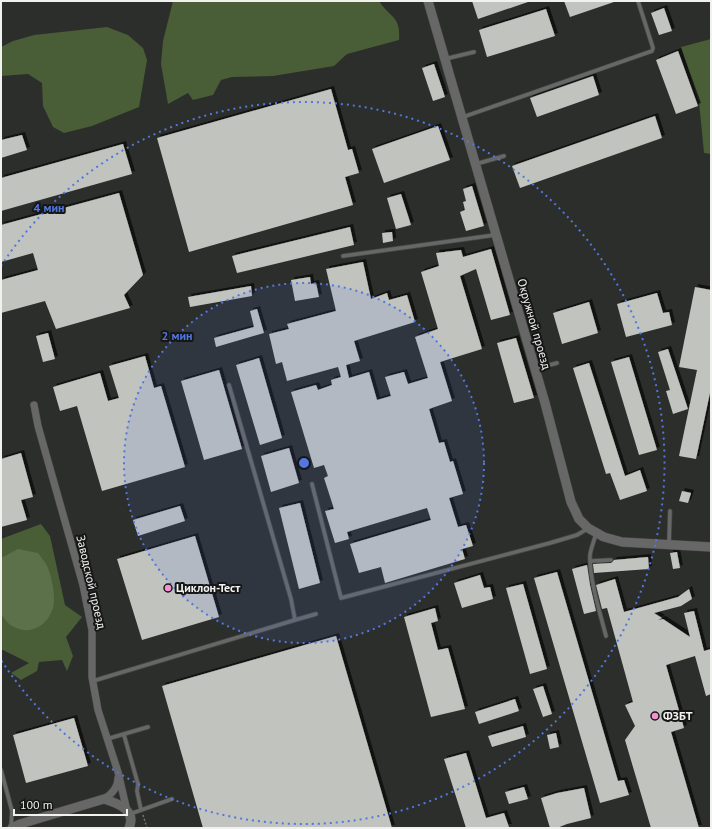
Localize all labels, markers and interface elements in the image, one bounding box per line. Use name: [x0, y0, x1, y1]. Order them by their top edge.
text: 4 мин: [34, 200, 64, 215]
street label: Окружной проезд: [514, 277, 555, 371]
text: 2 мин: [162, 328, 192, 343]
centre of rings: [297, 456, 311, 470]
street label: Заводской проезд: [73, 534, 110, 631]
place label: Циклон-Тест: [176, 580, 240, 595]
marker: Циклон-Тест: [163, 583, 173, 593]
place label: ФЗБТ: [663, 708, 693, 723]
marker: ФЗБТ: [650, 711, 660, 721]
scale bar: [14, 791, 127, 817]
text: 100 m: [20, 797, 53, 812]

